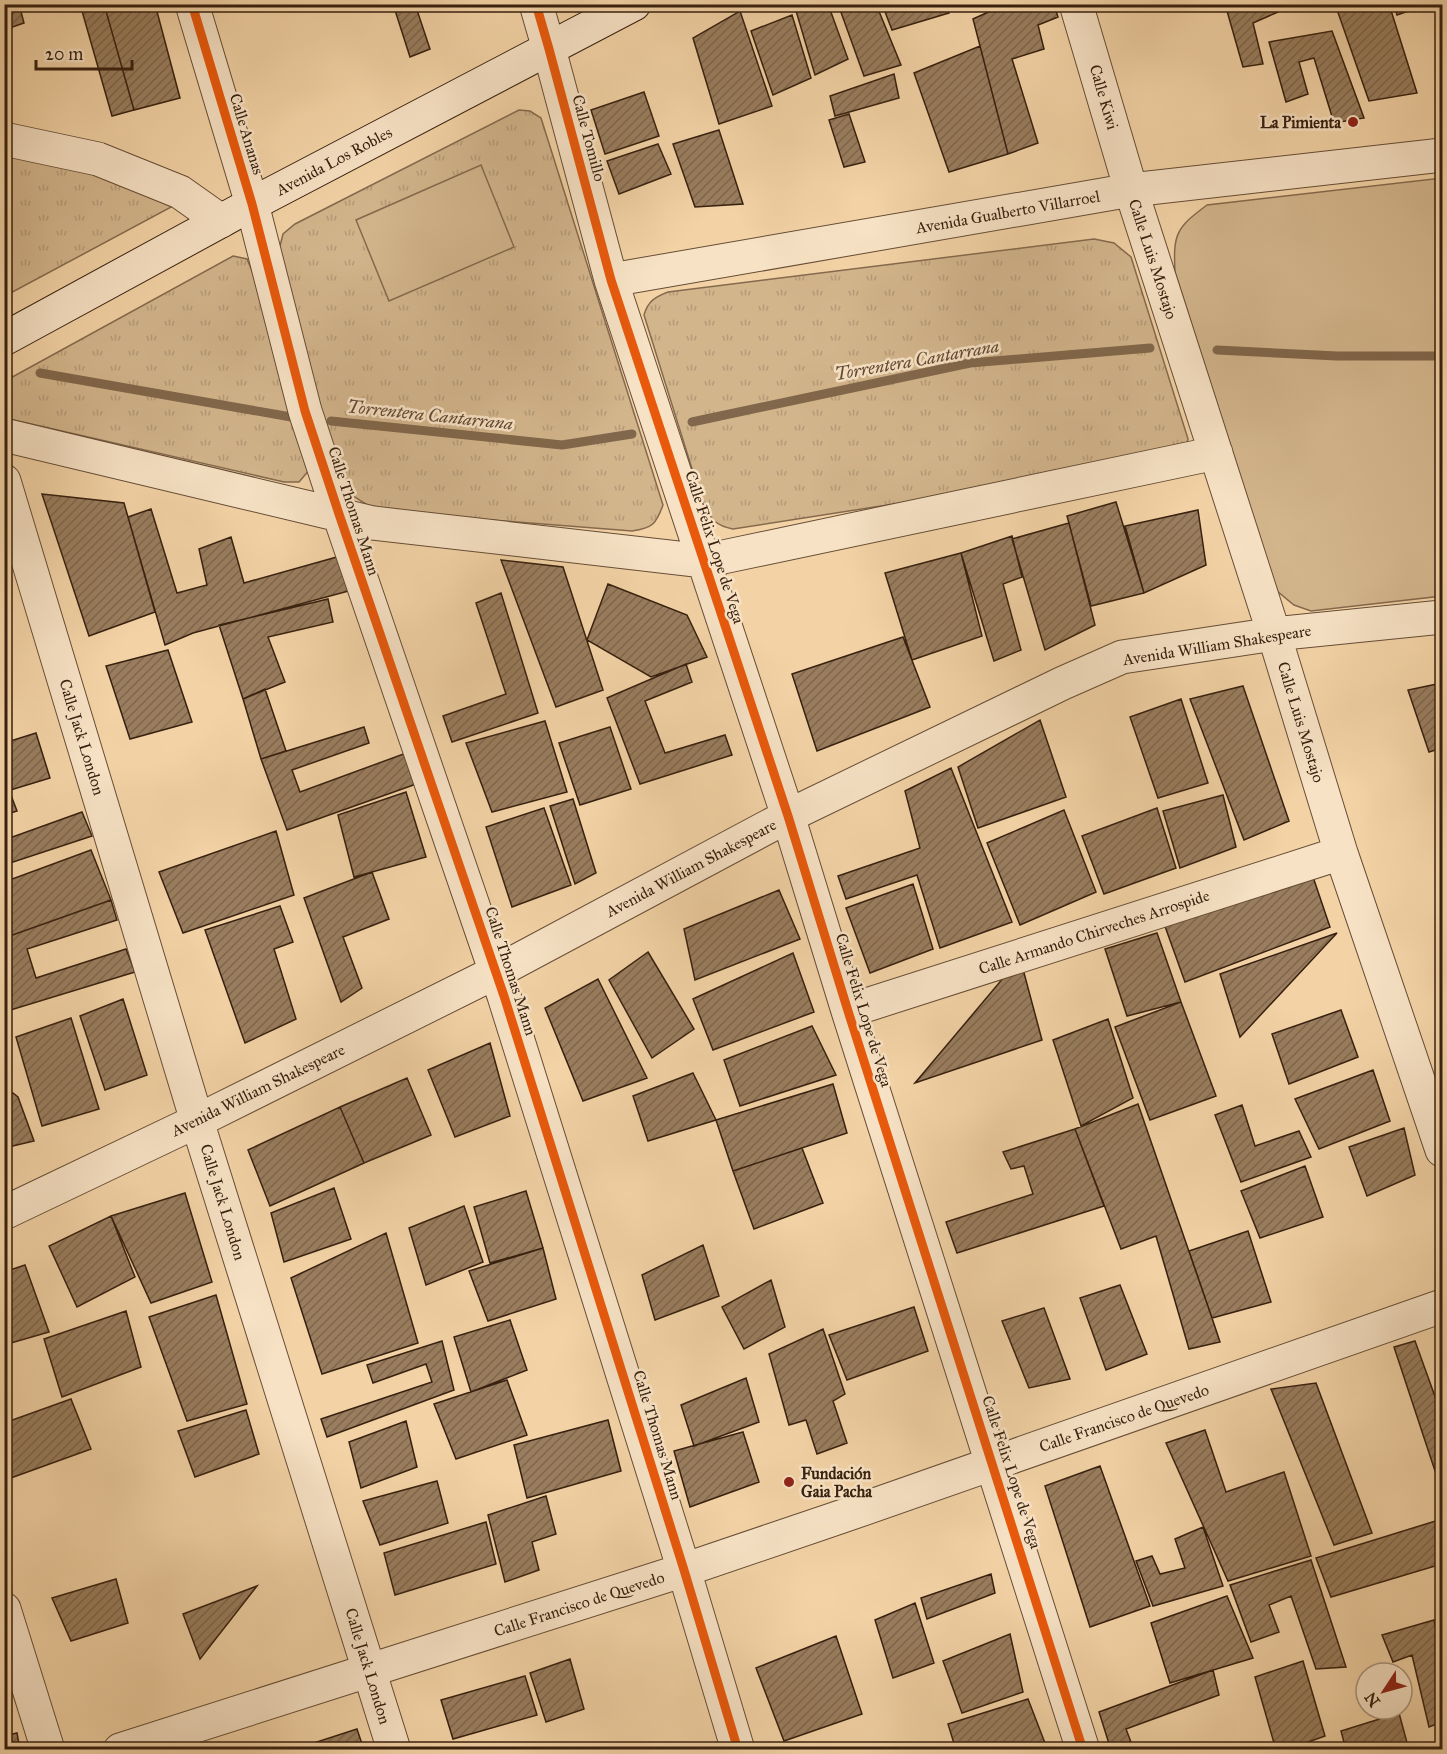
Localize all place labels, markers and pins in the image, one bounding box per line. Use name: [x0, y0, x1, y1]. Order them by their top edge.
place label: La Pimienta: [1260, 113, 1342, 132]
marker: La Pimienta: [1346, 115, 1360, 129]
place label: Fundación Gaia Pacha: [801, 1464, 873, 1501]
marker: Fundación Gaia Pacha: [782, 1475, 796, 1489]

